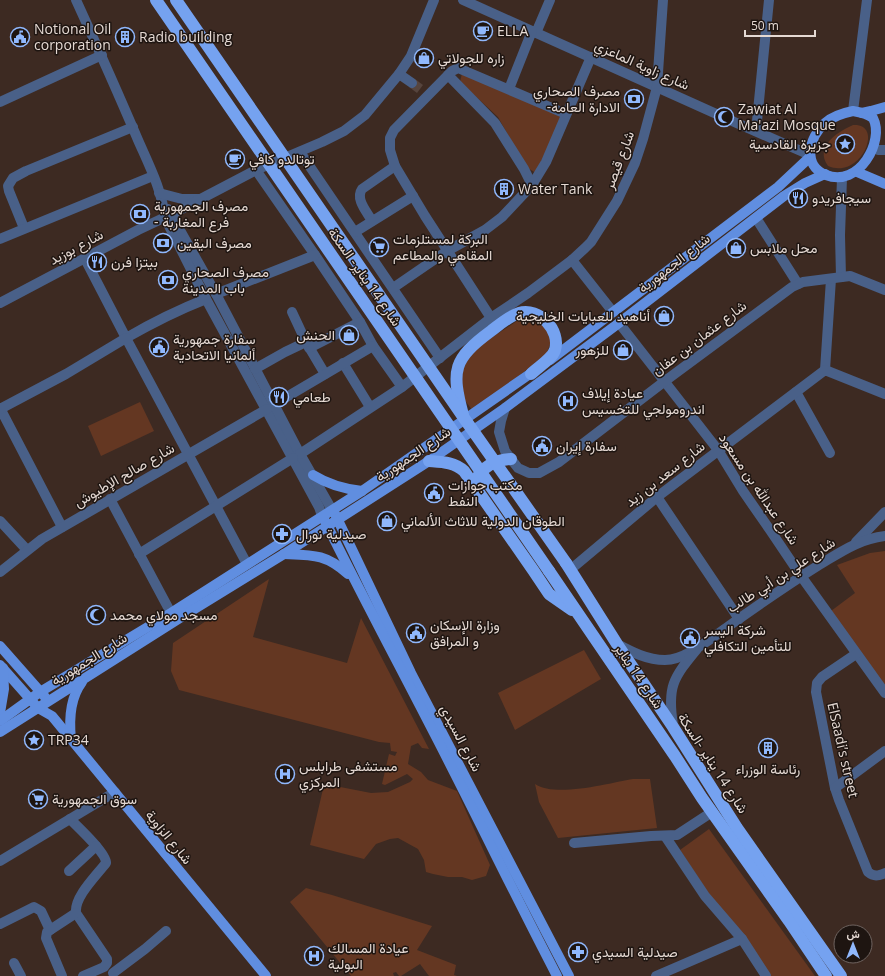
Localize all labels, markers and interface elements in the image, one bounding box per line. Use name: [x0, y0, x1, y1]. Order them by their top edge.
scale bar: [745, 12, 815, 38]
text: 50 m: [751, 17, 779, 34]
place label: Notional Oil corporation: [34, 19, 111, 54]
cafe icon: ELLA: [472, 20, 494, 42]
place label: ELLA: [497, 21, 528, 40]
public building icon: Notional Oil corporation: [9, 26, 31, 48]
building icon: Radio building: [114, 26, 136, 48]
place label: Radio building: [139, 27, 232, 46]
street label: شارع زاوية الماعزي: [591, 35, 693, 97]
shop icon: زاره للجولاتي: [413, 47, 435, 69]
place label: زاره للجولاتي: [438, 48, 505, 70]
place label: مصرف الصحاري -الادارة العامة: [533, 81, 620, 116]
bank icon: مصرف الصحاري -الادارة العامة: [623, 88, 645, 110]
place label: Zawiat Al Ma'azi Mosque: [738, 99, 836, 134]
mosque icon: Zawiat Al Ma'azi Mosque: [713, 106, 735, 128]
street label: شارع قيصر: [598, 128, 640, 193]
place icon: جزيرة القادسية: [834, 133, 856, 155]
place label: جزيرة القادسية: [749, 134, 831, 153]
cafe icon: توتالدو كافي: [224, 148, 246, 170]
place label: توتالدو كافي: [249, 149, 315, 171]
building icon: Water Tank: [493, 178, 515, 200]
place label: Water Tank: [518, 179, 593, 198]
restaurant icon: سيجافريدو: [787, 187, 809, 209]
place label: سيجافريدو: [812, 188, 871, 207]
place label: مصرف الجمهورية - فرع المغاربة: [154, 196, 248, 233]
bank icon: مصرف الجمهورية - فرع المغاربة: [129, 203, 151, 225]
street label: شارع بوزيد: [45, 224, 107, 271]
street label: شارع 14 يناير- السكة: [323, 224, 406, 331]
place label: البركة لمستلزمات المقاهي والمطاعم: [393, 229, 492, 267]
street label: شارع الجمهورية: [634, 229, 715, 298]
bank icon: مصرف اليقين: [152, 232, 174, 254]
place label: مصرف اليقين: [177, 233, 252, 252]
supermarket icon: البركة لمستلزمات المقاهي والمطاعم: [368, 236, 390, 258]
shop icon: محل ملابس: [725, 237, 747, 259]
place label: محل ملابس: [750, 238, 817, 257]
restaurant icon: بيتزا فرن: [86, 251, 108, 273]
place label: بيتزا فرن: [111, 252, 158, 271]
place label: مصرف الصحاري باب المدينة: [182, 262, 269, 297]
bank icon: مصرف الصحاري باب المدينة: [157, 269, 179, 291]
street label: شارع عثمان بن عفان: [647, 296, 751, 381]
shop icon: أناهيد للعبايات الخليجية: [653, 305, 675, 327]
place label: أناهيد للعبايات الخليجية: [516, 306, 650, 325]
shop icon: الحنش: [338, 324, 360, 346]
place label: الحنش: [296, 325, 335, 344]
place label: سفارة جمهورية ألمانيا الاتحادية: [173, 329, 256, 364]
public building icon: سفارة جمهورية ألمانيا الاتحادية: [148, 336, 170, 358]
shop icon: للزهور: [612, 339, 634, 361]
place label: للزهور: [574, 340, 609, 359]
place label: عيادة إيلاف اندرومولجي للتخسيس: [582, 383, 705, 421]
restaurant icon: طعامي: [268, 386, 290, 408]
place label: طعامي: [293, 387, 331, 409]
hospital icon: عيادة إيلاف اندرومولجي للتخسيس: [557, 390, 579, 412]
street label: شارع الجمهورية: [372, 422, 455, 487]
street label: شارع عبدالله بن مسعود: [713, 429, 804, 549]
public building icon: سفارة إيران: [531, 435, 553, 457]
place label: سفارة إيران: [556, 436, 617, 456]
street label: شارع سعد بن زيد: [621, 436, 710, 512]
street label: شارع صالح الإطيوش: [70, 438, 179, 513]
place label: مكتب جوازات النفط: [448, 475, 522, 510]
public building icon: مكتب جوازات النفط: [423, 482, 445, 504]
shop icon: الطوقان الدولية للاثاث الألماني: [376, 510, 398, 532]
place label: الطوقان الدولية للاثاث الألماني: [401, 511, 565, 533]
pharmacy icon: صيدلية نورال: [271, 523, 293, 545]
place label: صيدلية نورال: [296, 524, 367, 544]
street label: شارع علي بن أبي طالب: [723, 532, 840, 619]
mosque icon: مسجد مولاي محمد: [85, 604, 107, 626]
place label: مسجد مولاي محمد: [110, 605, 218, 627]
place label: وزارة الإسكان و المرافق: [430, 615, 500, 650]
place label: شركة اليسر للتأمين التكافلي: [703, 620, 792, 658]
public building icon: وزارة الإسكان و المرافق: [405, 622, 427, 644]
public building icon: شركة اليسر للتأمين التكافلي: [679, 627, 701, 649]
street label: شارع الجمهورية: [47, 628, 131, 691]
street label: شارع 14 يناير: [609, 639, 668, 713]
street label: ElSaadi’s street: [823, 700, 864, 799]
street label: شارع السيدي: [433, 701, 487, 776]
street label: شارع 14 يناير -السكة: [672, 709, 753, 818]
place icon: TRP34: [23, 729, 45, 751]
place label: TRP34: [48, 730, 89, 749]
building icon: رئاسة الوزراء: [757, 737, 779, 759]
place label: مستشفى طرابلس المركزي: [299, 756, 398, 794]
place label: رئاسة الوزراء: [736, 759, 800, 778]
hospital icon: مستشفى طرابلس المركزي: [274, 763, 296, 785]
supermarket icon: سوق الجمهورية: [27, 788, 49, 810]
place label: سوق الجمهورية: [52, 789, 137, 808]
street label: شارع الزاوية: [140, 806, 197, 869]
north arrow: [833, 924, 873, 964]
text: ش: [846, 926, 860, 941]
place label: عيادة المسالك البولية: [328, 938, 408, 973]
pharmacy icon: صيدلية السيدي: [567, 941, 589, 963]
place label: صيدلية السيدي: [592, 942, 678, 964]
hospital icon: عيادة المسالك البولية: [303, 945, 325, 967]

